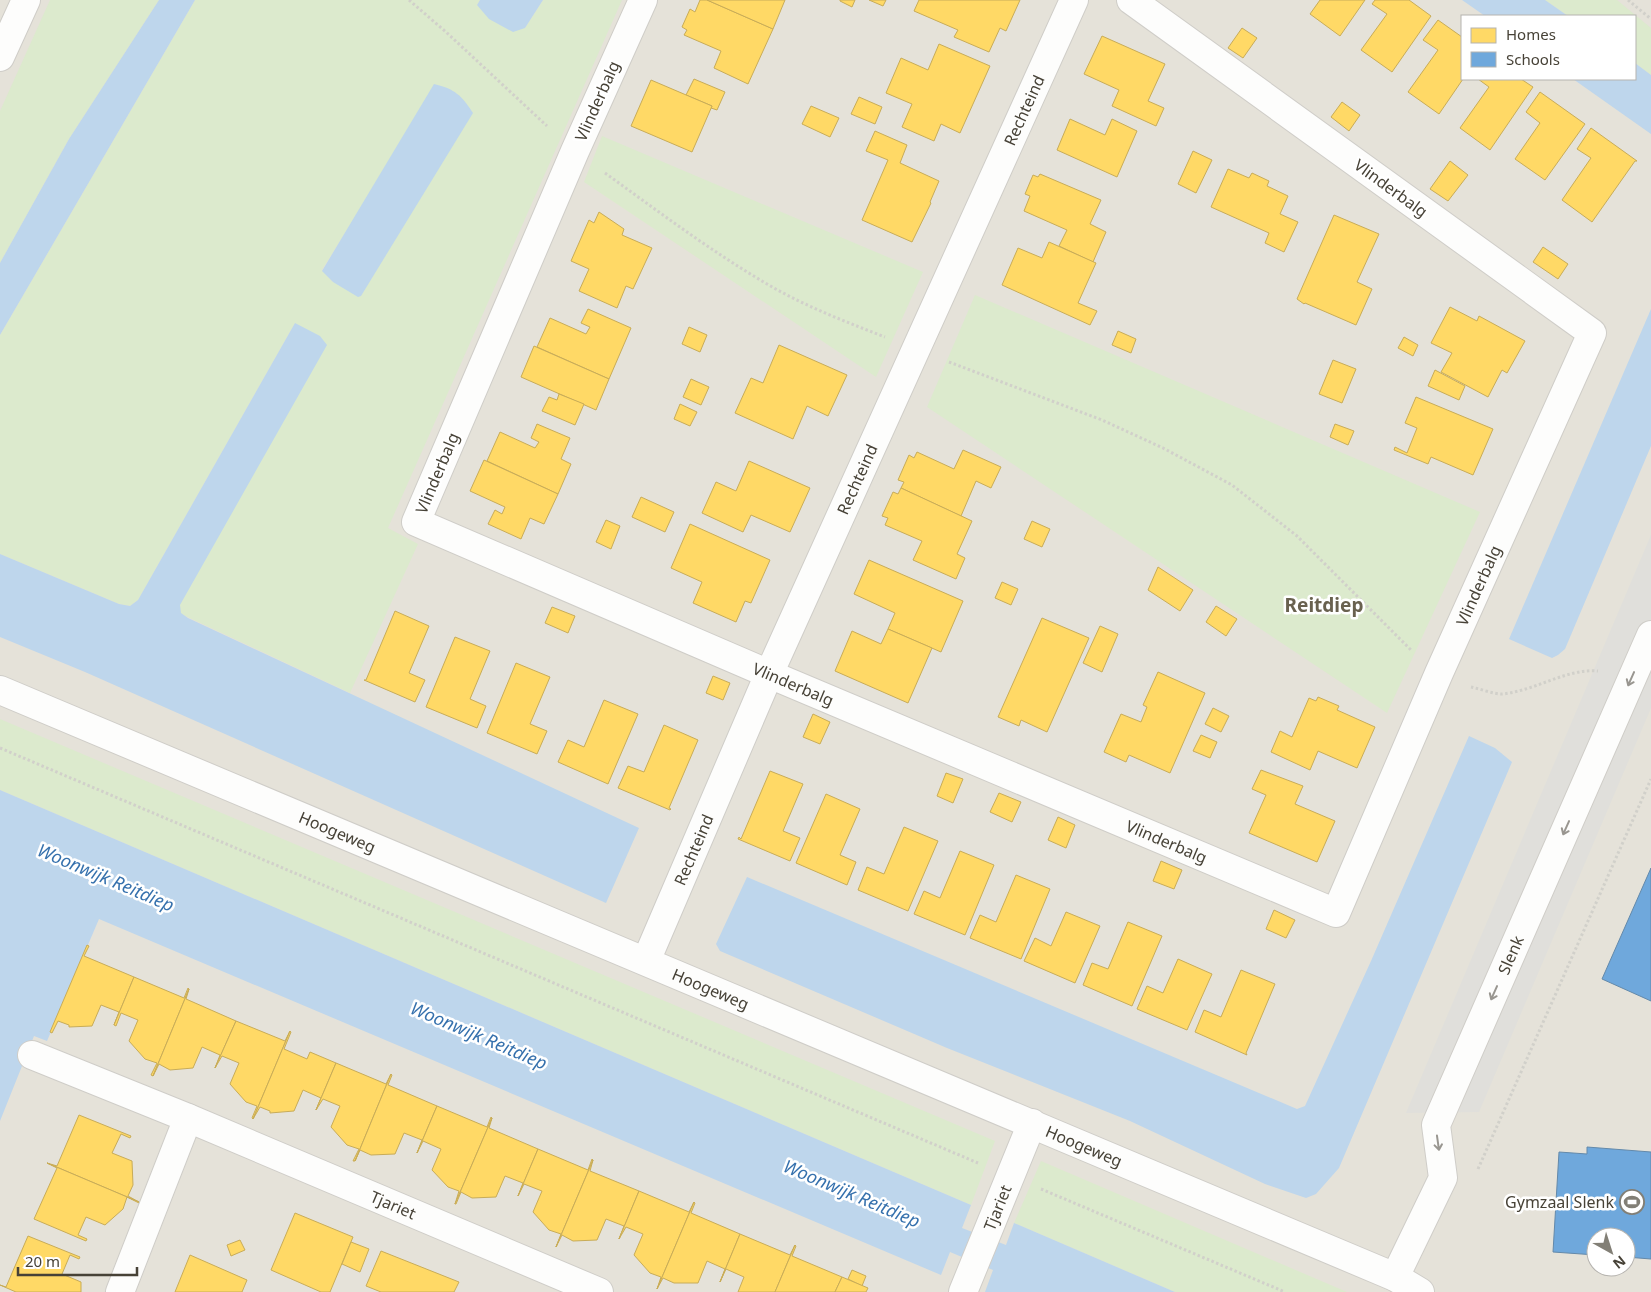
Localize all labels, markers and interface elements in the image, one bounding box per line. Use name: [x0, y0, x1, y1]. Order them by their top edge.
legend: [1461, 15, 1636, 80]
text: Homes: [1506, 24, 1556, 44]
text: Schools: [1506, 49, 1560, 69]
street label: Vlinderbalg: [569, 57, 625, 145]
street label: Rechteind: [999, 71, 1050, 149]
street label: Vlinderbalg: [1350, 154, 1432, 222]
street label: Vlinderbalg: [410, 429, 464, 517]
street label: Rechteind: [832, 440, 883, 518]
street label: Vlinderbalg: [1451, 542, 1506, 629]
district label: Reitdiep: [1285, 592, 1363, 618]
street label: Vlinderbalg: [749, 657, 837, 711]
one-way arrow: [1626, 671, 1636, 686]
street label: Hoogeweg: [296, 806, 379, 858]
street label: Rechteind: [669, 811, 719, 889]
street label: Vlinderbalg: [1123, 815, 1210, 868]
one-way arrow: [1561, 820, 1571, 835]
water label: Woonwijk Reitdiep: [34, 837, 178, 917]
street label: Slenk: [1492, 932, 1529, 978]
street label: Hoogeweg: [669, 963, 752, 1015]
one-way arrow: [1488, 985, 1498, 1000]
water label: Woonwijk Reitdiep: [407, 995, 551, 1075]
street label: Hoogeweg: [1042, 1120, 1126, 1172]
one-way arrow: [1433, 1135, 1443, 1151]
water label: Woonwijk Reitdiep: [780, 1153, 924, 1233]
street label: Tjariet: [978, 1181, 1017, 1234]
street label: Tjariet: [367, 1185, 420, 1224]
sports icon: Gymzaal Slenk: [1619, 1189, 1645, 1215]
place label: Gymzaal Slenk: [1505, 1191, 1614, 1213]
north arrow: [1586, 1227, 1636, 1277]
scale bar: [18, 1244, 136, 1276]
text: 20 m: [25, 1251, 60, 1271]
text: N: [1609, 1252, 1630, 1273]

